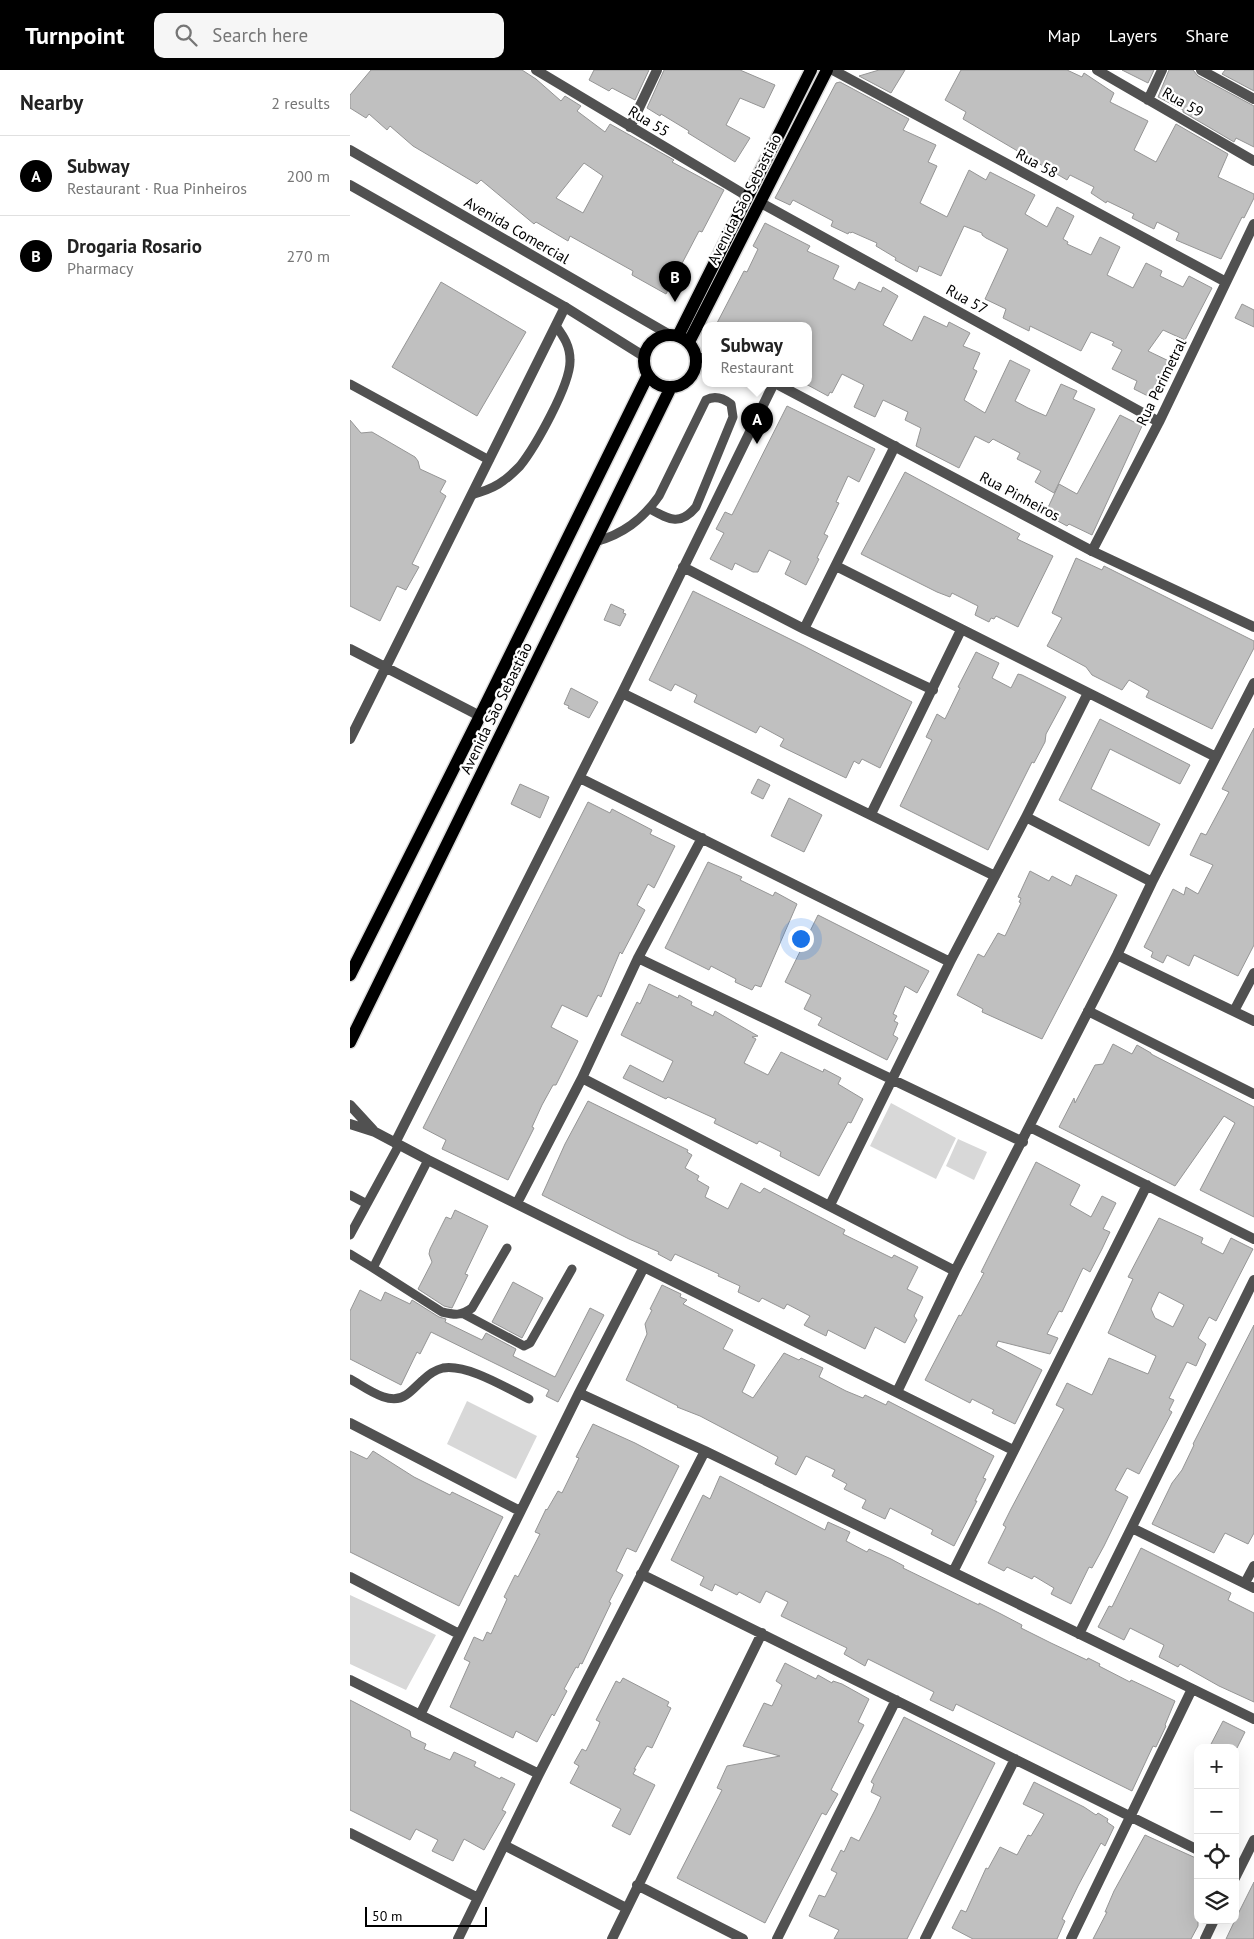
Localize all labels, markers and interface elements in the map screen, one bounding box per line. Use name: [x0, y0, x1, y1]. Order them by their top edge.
search box: [154, 13, 504, 58]
text: Turnpoint: [25, 20, 124, 51]
icon: search: [172, 21, 200, 49]
text: Search here: [212, 23, 308, 47]
text: Map: [1048, 24, 1080, 47]
text: Layers: [1108, 24, 1157, 47]
text: Share: [1185, 24, 1229, 47]
street label: Rua 59: [1159, 83, 1207, 121]
text: Nearby: [20, 89, 83, 116]
text: 2 results: [271, 93, 330, 113]
street label: Rua 55: [625, 101, 673, 141]
street label: Avenida São Sebastião: [703, 130, 785, 268]
street label: Rua 58: [1013, 144, 1061, 182]
text: Subway: [67, 154, 130, 178]
text: A: [31, 166, 41, 186]
text: 200 m: [287, 166, 330, 186]
text: Restaurant · Rua Pinheiros: [67, 178, 247, 198]
street label: Avenida Comercial: [461, 192, 573, 268]
text: Drogaria Rosario: [67, 234, 202, 258]
text: B: [31, 246, 41, 266]
text: 270 m: [287, 246, 330, 266]
text: Pharmacy: [67, 258, 133, 278]
pin: B: [659, 261, 691, 302]
street label: Rua 57: [943, 280, 991, 318]
popup: [702, 322, 812, 387]
text: Subway: [720, 333, 783, 357]
street label: Rua Perimetral: [1132, 335, 1191, 429]
text: Restaurant: [720, 357, 794, 377]
pin: A: [741, 403, 773, 444]
street label: Rua Pinheiros: [977, 467, 1063, 525]
street label: Avenida São Sebastião: [456, 639, 536, 777]
your location: [788, 926, 814, 952]
map controls: [1194, 1744, 1239, 1924]
button: +: [1194, 1744, 1239, 1789]
button: −: [1194, 1789, 1239, 1834]
button: locate: [1194, 1834, 1239, 1879]
button: layers: [1194, 1879, 1239, 1924]
scale bar: [365, 1904, 488, 1927]
text: 50 m: [372, 1907, 402, 1925]

